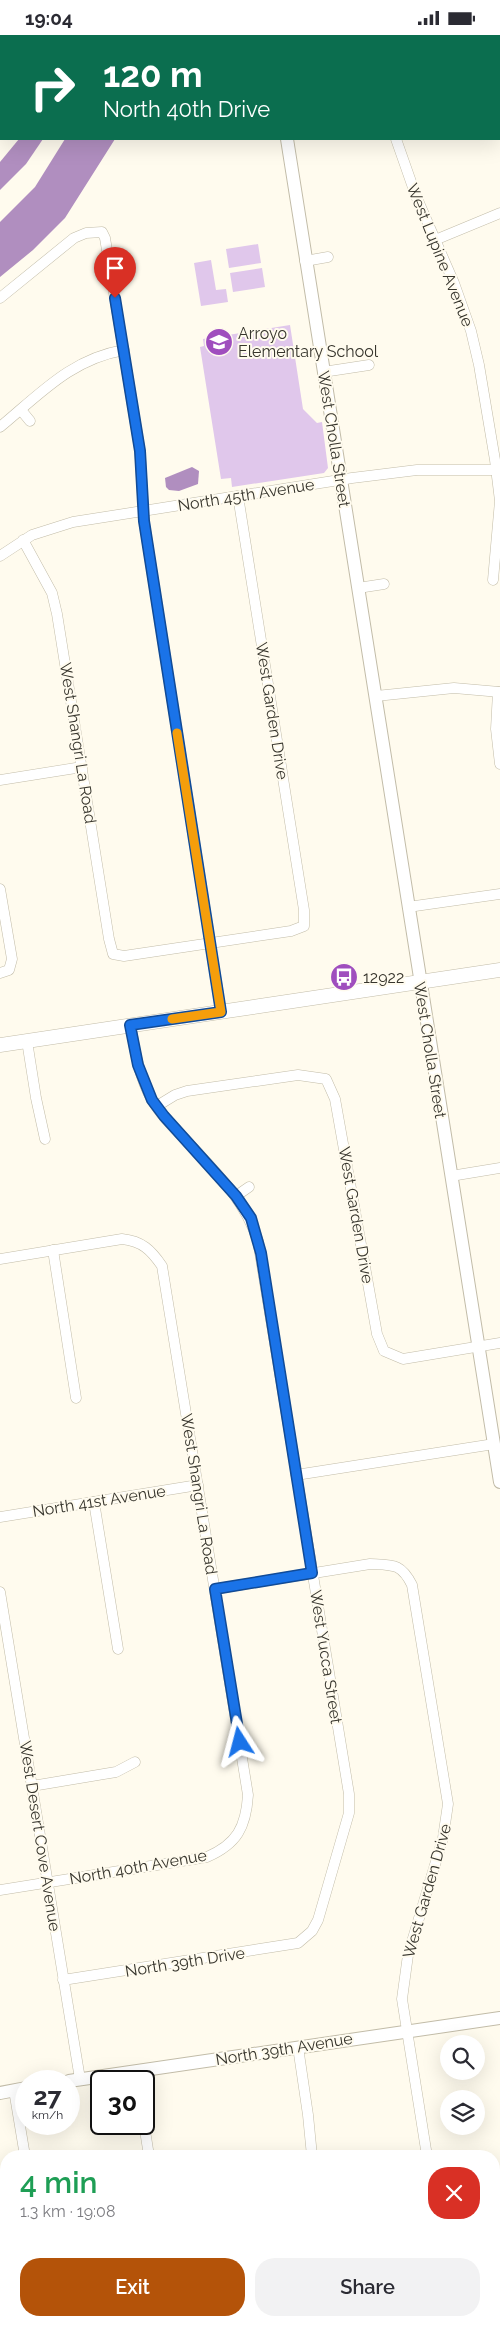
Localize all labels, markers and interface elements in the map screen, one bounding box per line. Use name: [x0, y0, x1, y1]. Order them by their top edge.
text: 19:04: [25, 7, 73, 29]
text: 120 m: [103, 54, 203, 95]
icon: right: [20, 55, 85, 120]
text: North 40th Drive: [103, 96, 270, 122]
street label: West Lupine Avenue: [403, 181, 477, 329]
pin: [94, 247, 136, 298]
icon: arrive: [101, 254, 129, 282]
place label: Arroyo Elementary School: [238, 324, 379, 361]
school or university icon: Arroyo Elementary School: [204, 327, 234, 357]
street label: West Cholla Street: [314, 369, 354, 509]
street label: North 45th Avenue: [176, 475, 316, 515]
street label: West Garden Drive: [252, 641, 292, 781]
street label: West Shangri La Road: [56, 661, 100, 825]
bus stop icon: 12922: [329, 962, 359, 992]
place label: 12922: [363, 968, 404, 987]
street label: West Cholla Street: [410, 980, 450, 1120]
street label: West Garden Drive: [335, 1145, 377, 1285]
street label: West Shangri La Road: [177, 1412, 221, 1576]
street label: North 41st Avenue: [31, 1481, 167, 1521]
street label: West Yucca Street: [306, 1589, 346, 1726]
position arrow: [213, 1715, 265, 1767]
street label: West Desert Cove Avenue: [16, 1739, 64, 1933]
street label: West Garden Drive: [399, 1822, 455, 1960]
street label: North 40th Avenue: [68, 1846, 208, 1888]
street label: North 39th Drive: [124, 1943, 246, 1981]
street label: North 39th Avenue: [214, 2029, 354, 2069]
map controls: [440, 2035, 485, 2135]
button: search: [440, 2035, 485, 2080]
speed limit sign: 30: [90, 2070, 155, 2135]
text: 27: [33, 2081, 62, 2111]
button: layers: [440, 2090, 485, 2135]
text: km/h: [32, 2108, 63, 2122]
text: 4 min: [20, 2165, 97, 2200]
button: close: [428, 2167, 480, 2219]
text: 1.3 km · 19:08: [20, 2202, 115, 2221]
button: Exit: [20, 2258, 245, 2316]
button: Share: [255, 2258, 480, 2316]

